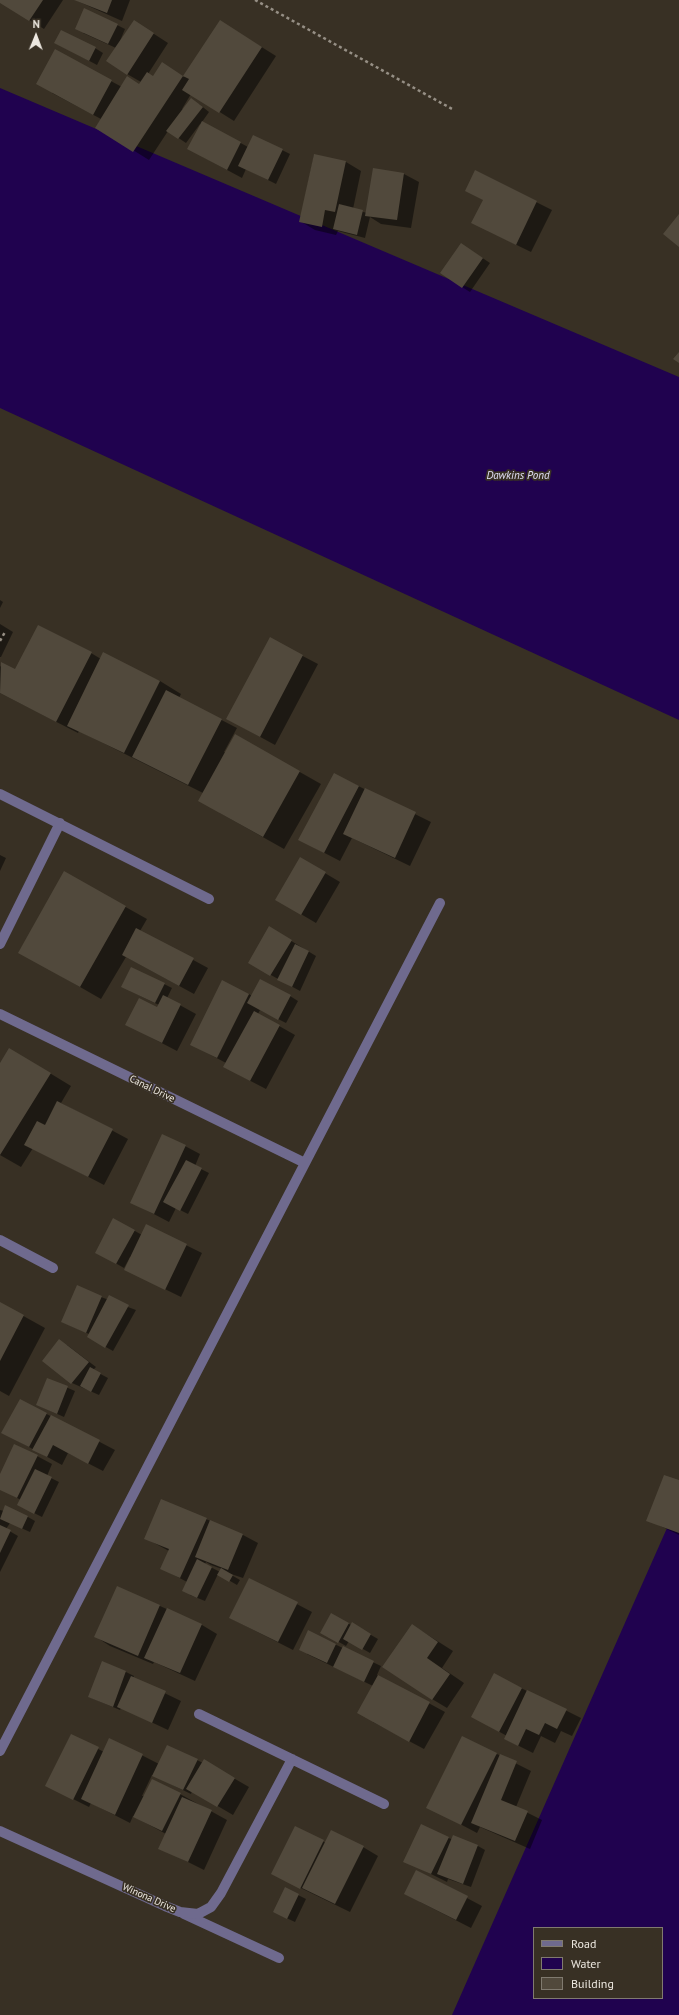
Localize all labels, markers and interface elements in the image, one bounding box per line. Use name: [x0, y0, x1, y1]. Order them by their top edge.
north arrow: [16, 16, 56, 56]
text: N: [32, 17, 40, 31]
water label: Dawkins Pond: [486, 469, 550, 483]
street label: Canal Drive: [127, 1073, 177, 1105]
street label: Winona Drive: [120, 1881, 178, 1915]
legend: [533, 1927, 663, 1999]
text: Road: [571, 1936, 596, 1951]
text: Water: [571, 1956, 601, 1971]
text: Building: [571, 1976, 614, 1991]

